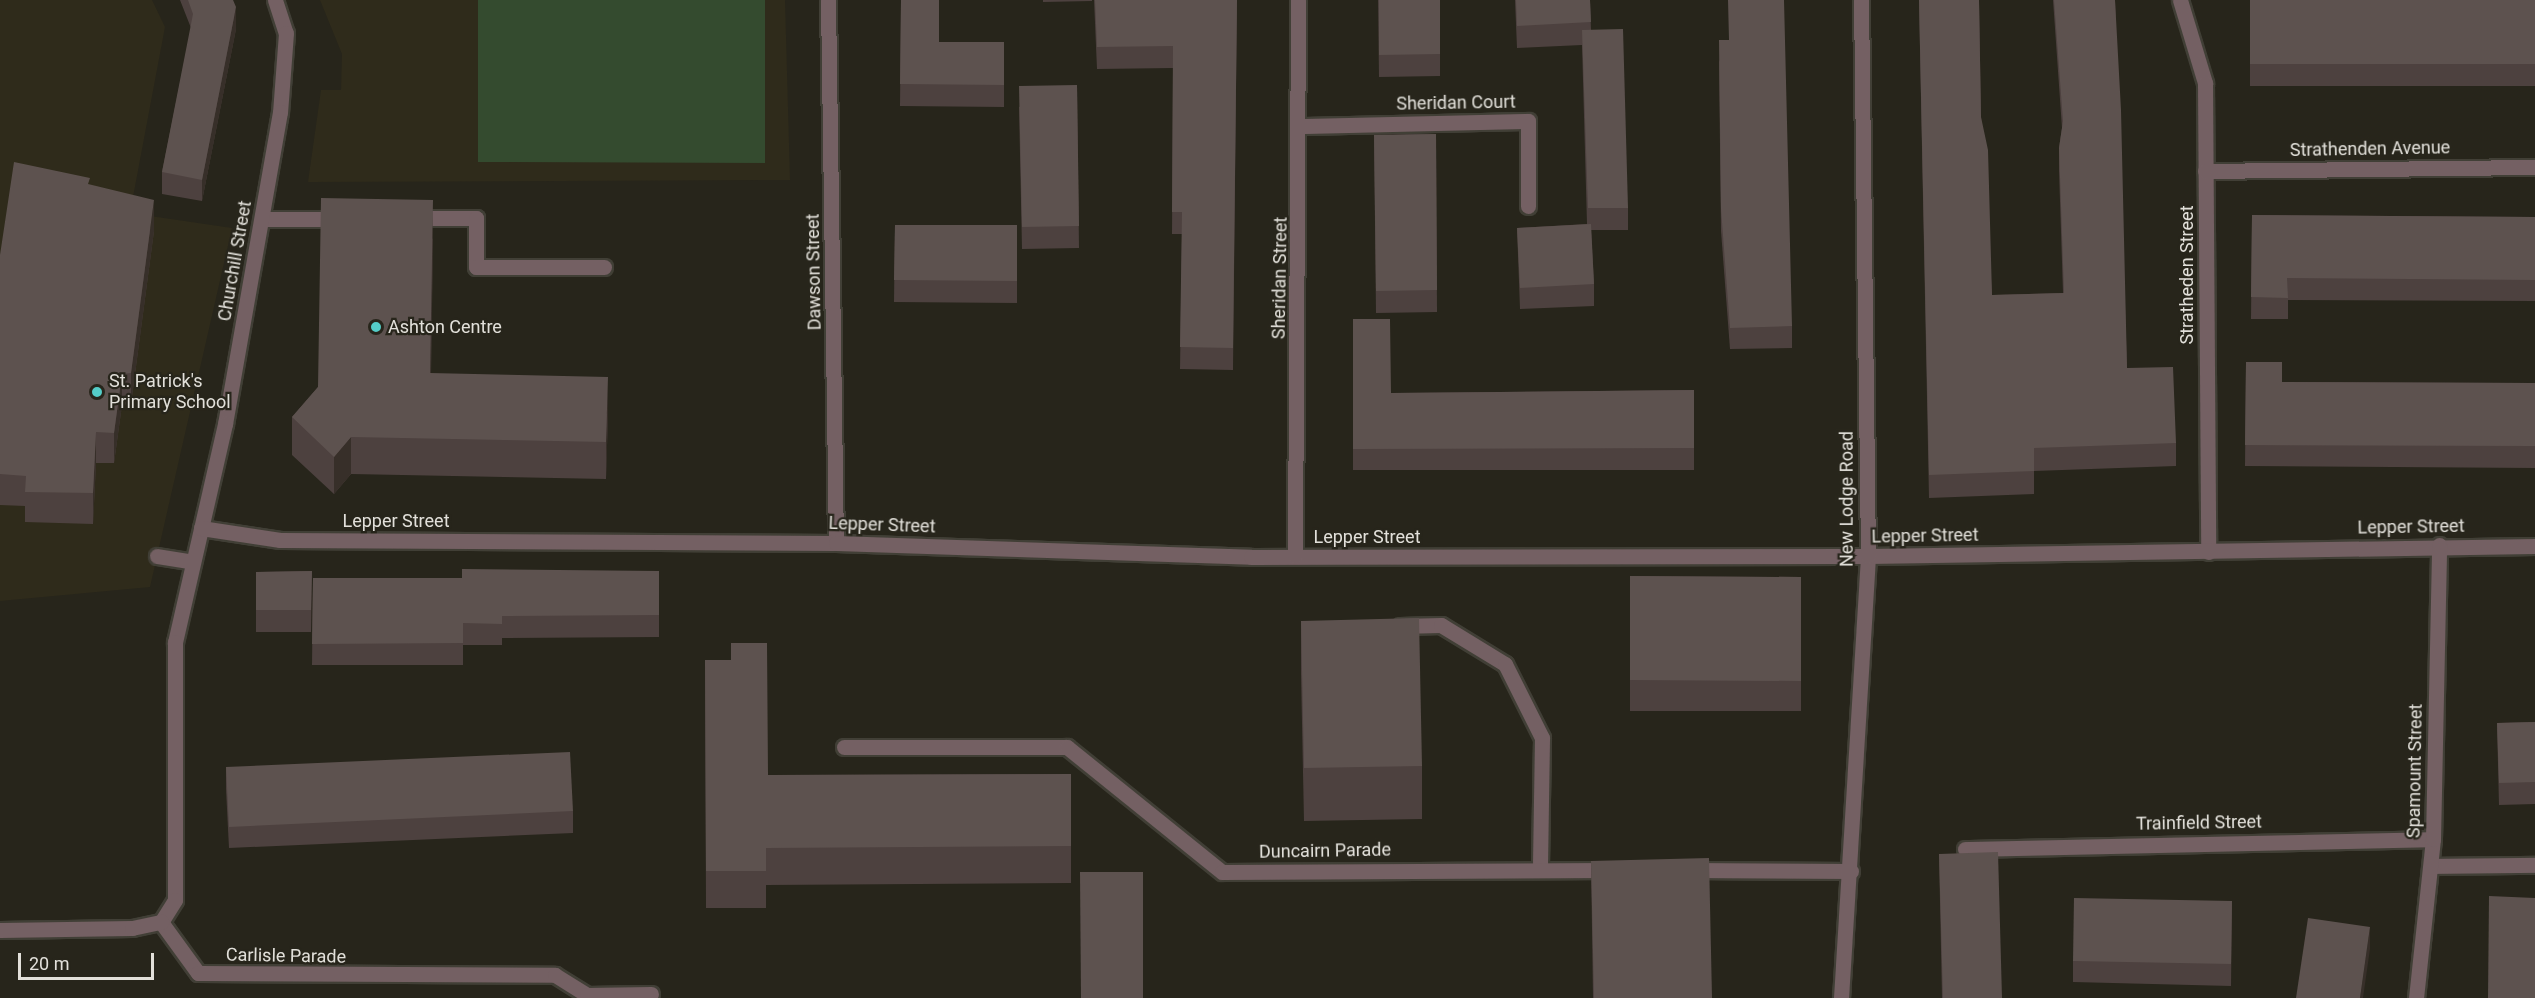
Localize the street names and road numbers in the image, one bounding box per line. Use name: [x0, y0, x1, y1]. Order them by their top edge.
street label: Sheridan Court: [1396, 91, 1516, 115]
street label: Strathenden Avenue: [2290, 137, 2450, 161]
street label: Churchill Street: [214, 199, 256, 323]
street label: Stratheden Street: [2176, 205, 2198, 345]
street label: Dawson Street: [802, 214, 826, 330]
street label: Sheridan Street: [1268, 217, 1292, 339]
street label: New Lodge Road: [1836, 431, 1858, 567]
street label: Lepper Street: [342, 510, 450, 532]
street label: Lepper Street: [828, 512, 936, 538]
street label: Lepper Street: [2357, 515, 2465, 539]
street label: Lepper Street: [1871, 524, 1979, 548]
street label: Lepper Street: [1313, 526, 1421, 548]
street label: Spamount Street: [2403, 704, 2427, 838]
street label: Trainfield Street: [2136, 811, 2262, 835]
street label: Duncairn Parade: [1259, 839, 1391, 863]
street label: Carlisle Parade: [226, 944, 346, 968]

